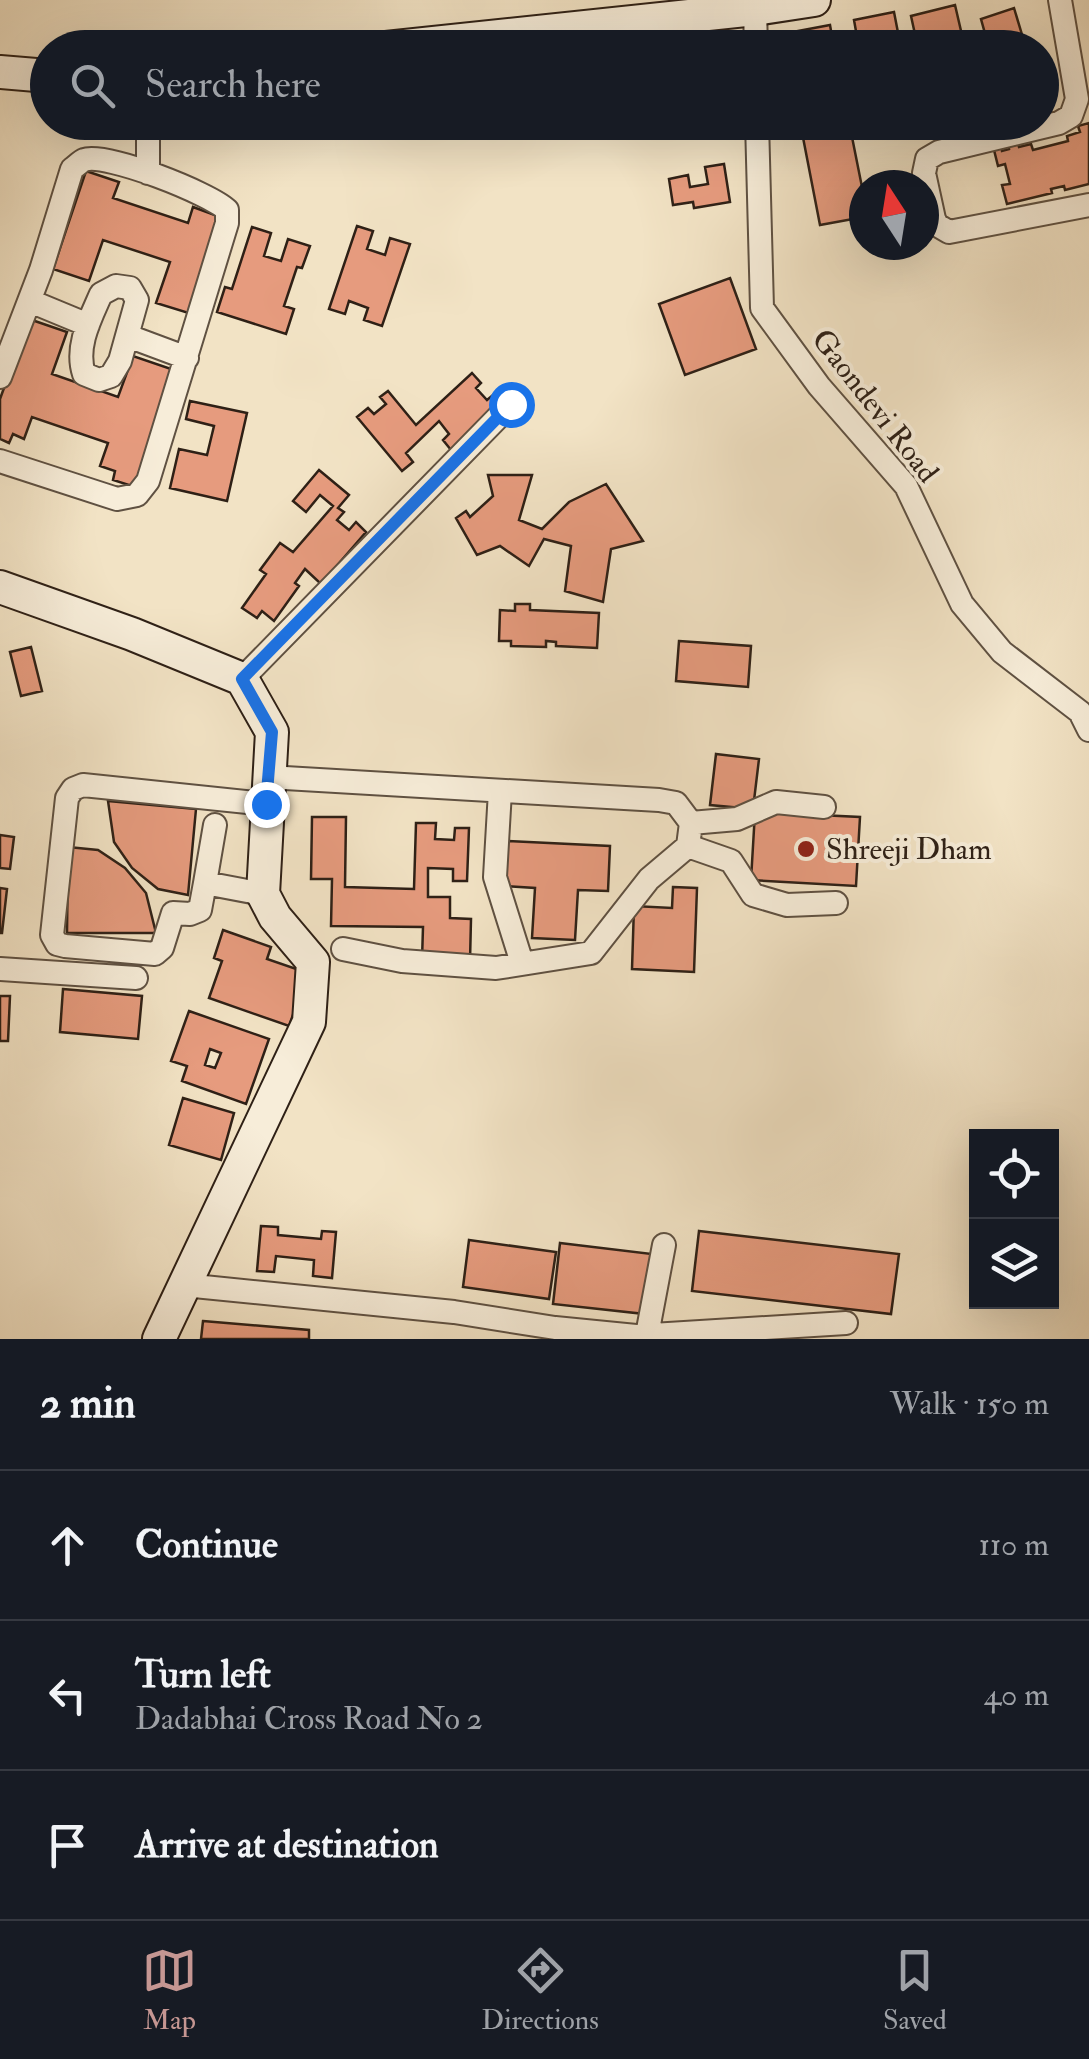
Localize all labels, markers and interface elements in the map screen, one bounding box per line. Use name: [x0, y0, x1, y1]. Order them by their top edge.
search box: [30, 30, 1059, 140]
icon: search: [65, 58, 120, 113]
text: Search here: [145, 61, 321, 109]
north arrow: [849, 170, 939, 260]
street label: Gaondevi Road: [804, 322, 947, 490]
route start: [489, 382, 535, 428]
route end: [244, 782, 290, 828]
place label: Shreeji Dham: [826, 831, 991, 868]
marker: Shreeji Dham: [795, 838, 817, 860]
map controls: [969, 1129, 1059, 1309]
button: locate: [969, 1129, 1059, 1219]
button: layers: [969, 1219, 1059, 1309]
text: 2 min: [40, 1378, 136, 1430]
text: Walk · 150 m: [890, 1384, 1049, 1424]
icon: ahead: [40, 1518, 95, 1573]
text: Continue: [135, 1521, 278, 1569]
text: 110 m: [978, 1525, 1049, 1565]
text: Turn left: [135, 1651, 271, 1699]
icon: left: [40, 1668, 95, 1723]
text: 40 m: [984, 1675, 1049, 1715]
text: Dadabhai Cross Road No 2: [135, 1699, 483, 1739]
icon: arrive: [40, 1818, 95, 1873]
text: Arrive at destination: [135, 1821, 439, 1869]
tab: Map: [142, 1943, 197, 2038]
tab: Directions: [481, 1943, 599, 2038]
tab: Saved: [883, 1943, 947, 2038]

